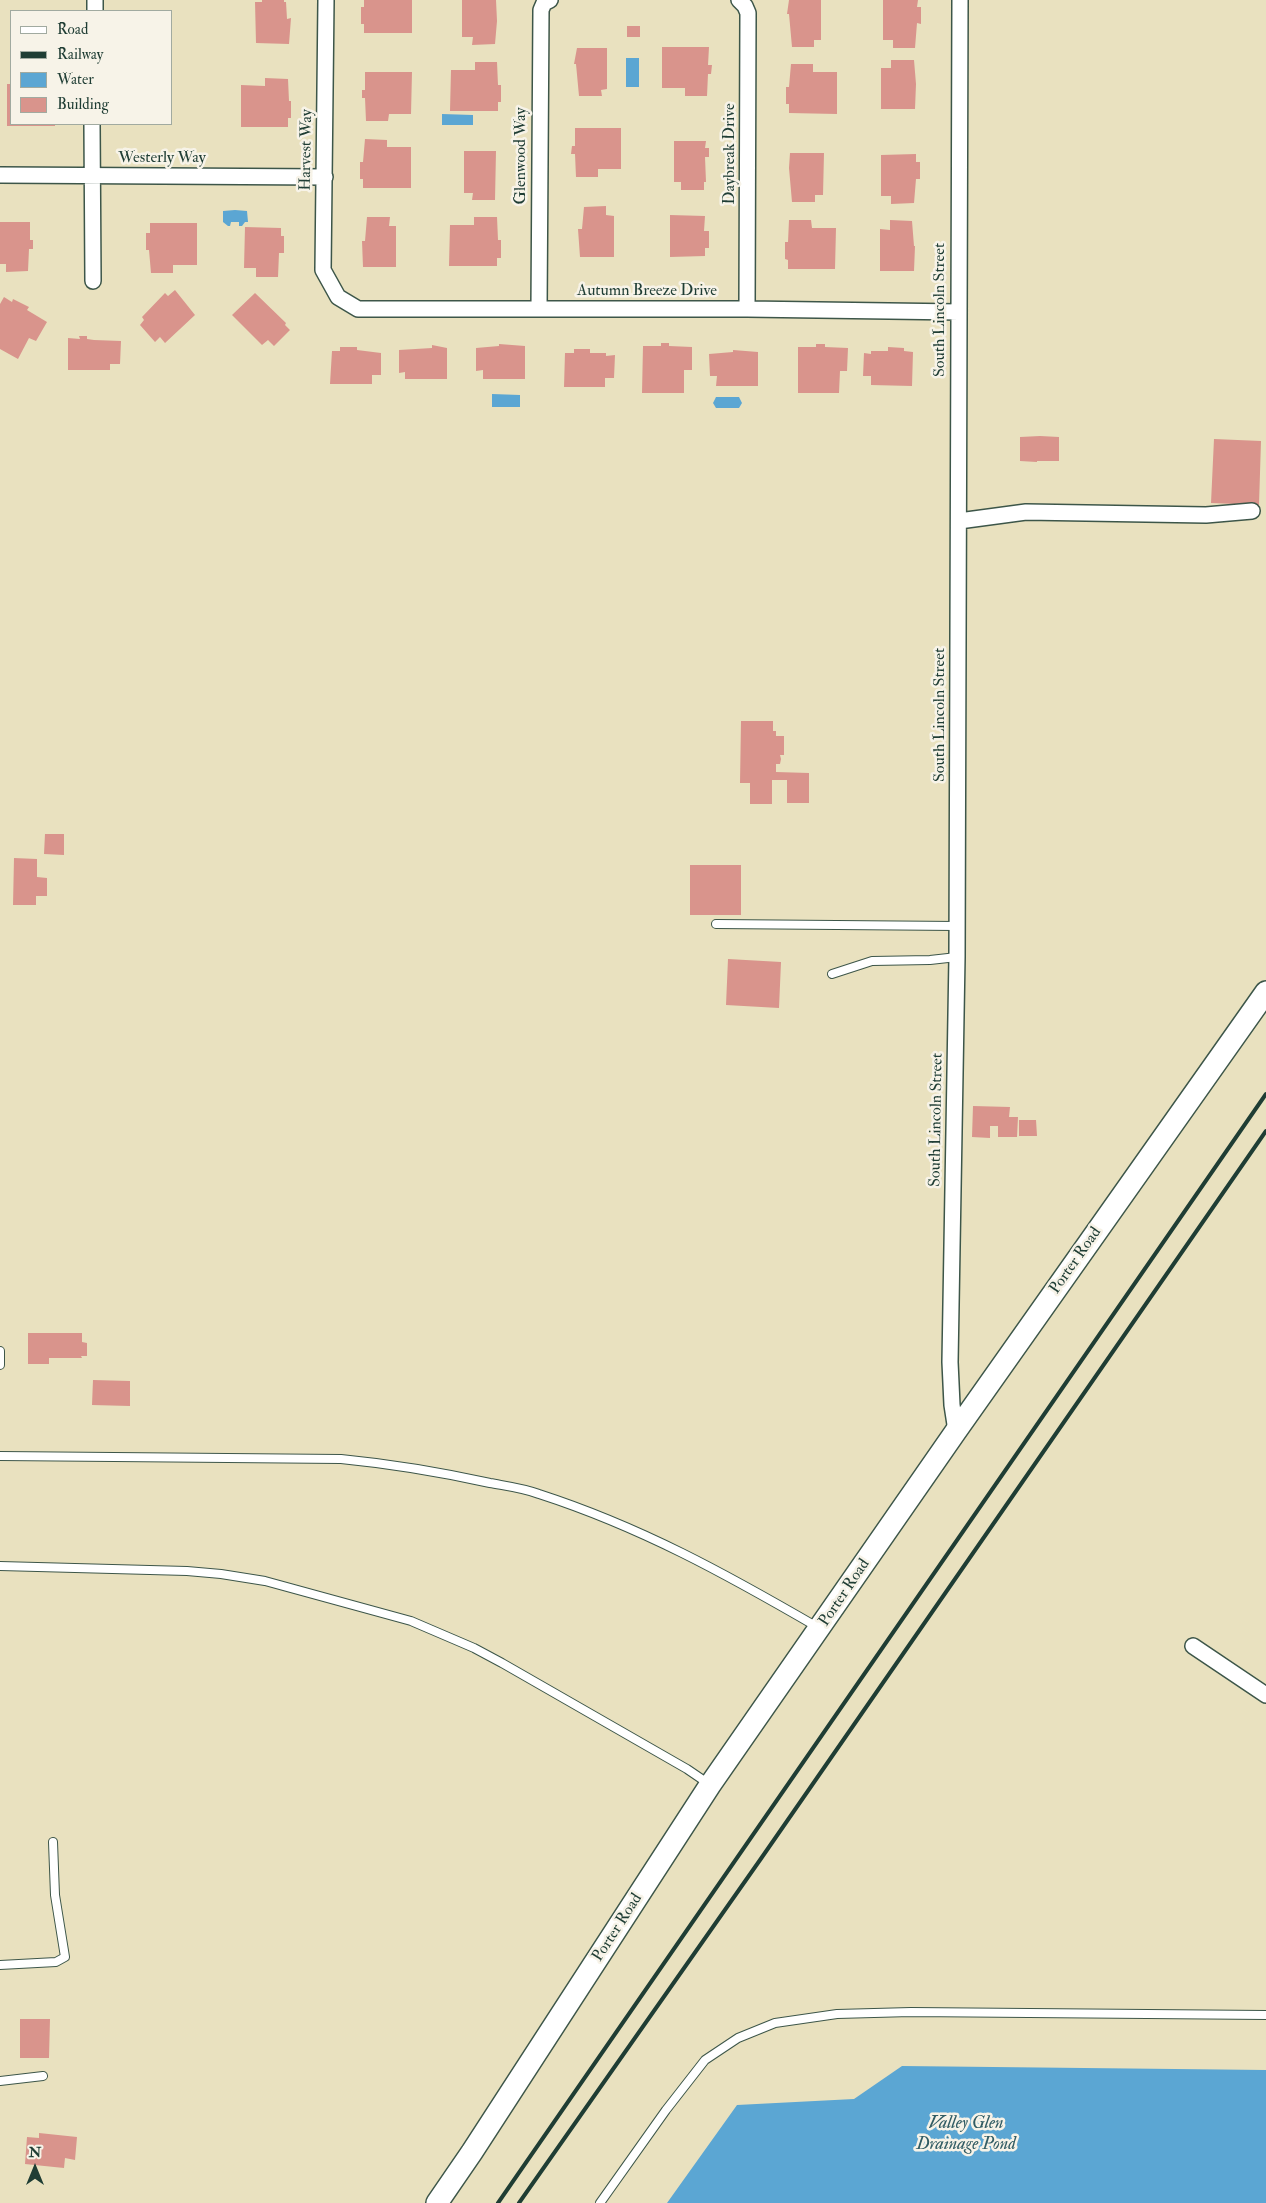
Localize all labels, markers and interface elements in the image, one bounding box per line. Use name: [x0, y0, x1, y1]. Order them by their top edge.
legend: [10, 10, 172, 125]
text: Road: [57, 20, 88, 39]
text: Railway: [57, 45, 103, 64]
text: Water: [57, 70, 94, 89]
text: Building: [57, 95, 109, 114]
street label: Daybreak Drive: [721, 103, 741, 205]
street label: Glenwood Way: [512, 108, 532, 204]
street label: Harvest Way: [297, 109, 317, 191]
street label: Westerly Way: [118, 149, 206, 169]
street label: South Lincoln Street: [931, 243, 951, 377]
street label: Autumn Breeze Drive: [577, 282, 717, 302]
street label: South Lincoln Street: [931, 648, 951, 782]
street label: South Lincoln Street: [926, 1053, 948, 1187]
street label: Porter Road: [1046, 1224, 1106, 1298]
street label: Porter Road: [815, 1556, 875, 1630]
street label: Porter Road: [589, 1890, 647, 1966]
water label: Valley Glen Drainage Pond: [916, 2113, 1016, 2156]
north arrow: [10, 2143, 60, 2193]
text: N: [29, 2144, 41, 2161]

